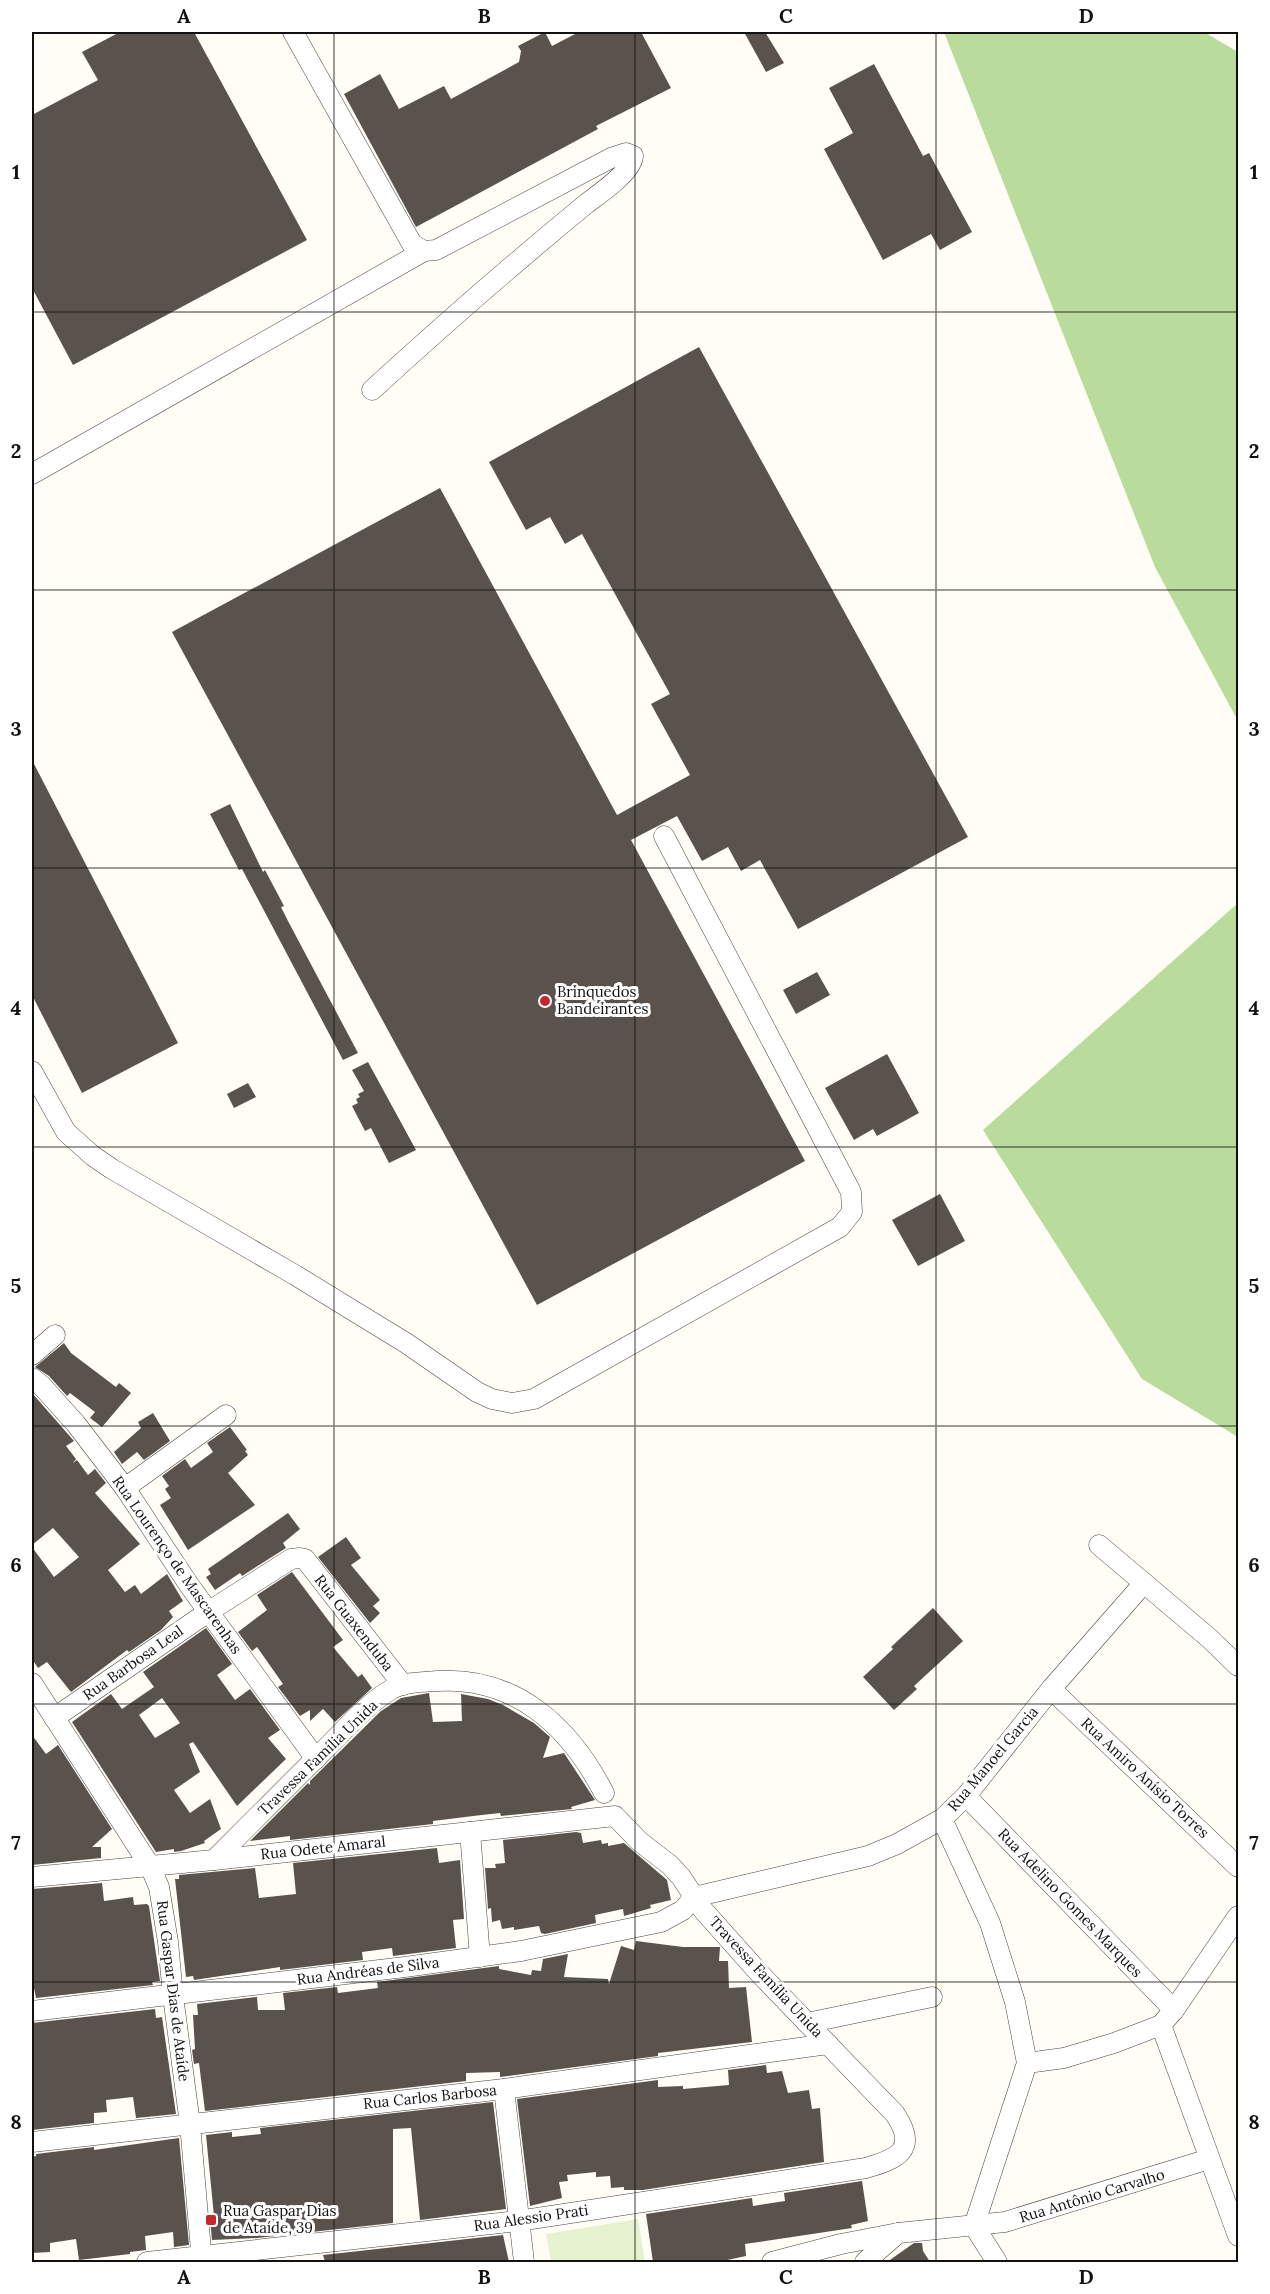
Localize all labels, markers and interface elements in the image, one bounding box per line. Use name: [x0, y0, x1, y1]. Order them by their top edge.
text: A: [177, 3, 191, 28]
text: B: [477, 3, 491, 28]
text: C: [779, 3, 793, 28]
text: D: [1078, 3, 1094, 28]
text: 1: [12, 159, 20, 184]
text: 1: [1250, 159, 1258, 184]
text: 2: [11, 438, 21, 463]
text: 2: [1249, 438, 1259, 463]
text: 3: [10, 716, 22, 741]
text: 3: [1248, 716, 1260, 741]
place label: Brinquedos Bandeirantes: [557, 982, 649, 1018]
marker: Brinquedos Bandeirantes: [538, 994, 552, 1008]
text: 4: [11, 995, 22, 1020]
text: 4: [1249, 995, 1260, 1020]
text: 5: [11, 1273, 22, 1298]
text: 5: [1249, 1273, 1260, 1298]
street label: Rua Lourenço de Mascarenhas: [108, 1472, 246, 1658]
text: 6: [10, 1552, 22, 1577]
text: 6: [1248, 1552, 1260, 1577]
street label: Rua Guaxenduba: [311, 1570, 398, 1675]
street label: Rua Barbosa Leal: [79, 1621, 187, 1704]
street label: Travessa Família Unida: [254, 1695, 382, 1820]
street label: Rua Manoel Garcia: [943, 1702, 1042, 1815]
street label: Rua Amiro Anísio Torres: [1077, 1713, 1213, 1842]
street label: Rua Adelino Gomes Marques: [994, 1824, 1147, 1981]
text: 7: [11, 1830, 21, 1855]
text: 7: [1249, 1830, 1259, 1855]
street label: Rua Odete Amaral: [260, 1831, 386, 1864]
street label: Rua Gaspar Dias de Ataíde: [153, 1899, 194, 2083]
street label: Travessa Família Unida: [705, 1912, 828, 2041]
street label: Rua Andréas de Silva: [296, 1952, 441, 1989]
street label: Rua Carlos Barbosa: [362, 2080, 498, 2113]
text: 8: [10, 2109, 22, 2134]
text: 8: [1248, 2109, 1260, 2134]
street label: Rua Antônio Carvalho: [1017, 2164, 1167, 2227]
street label: Rua Alessio Prati: [472, 2200, 590, 2235]
place label: Rua Gaspar Dias de Ataíde, 39: [223, 2201, 336, 2237]
marker: Rua Gaspar Dias de Ataíde, 39: [204, 2213, 218, 2227]
text: A: [177, 2264, 191, 2289]
text: B: [477, 2264, 491, 2289]
text: C: [779, 2264, 793, 2289]
text: D: [1078, 2264, 1094, 2289]

